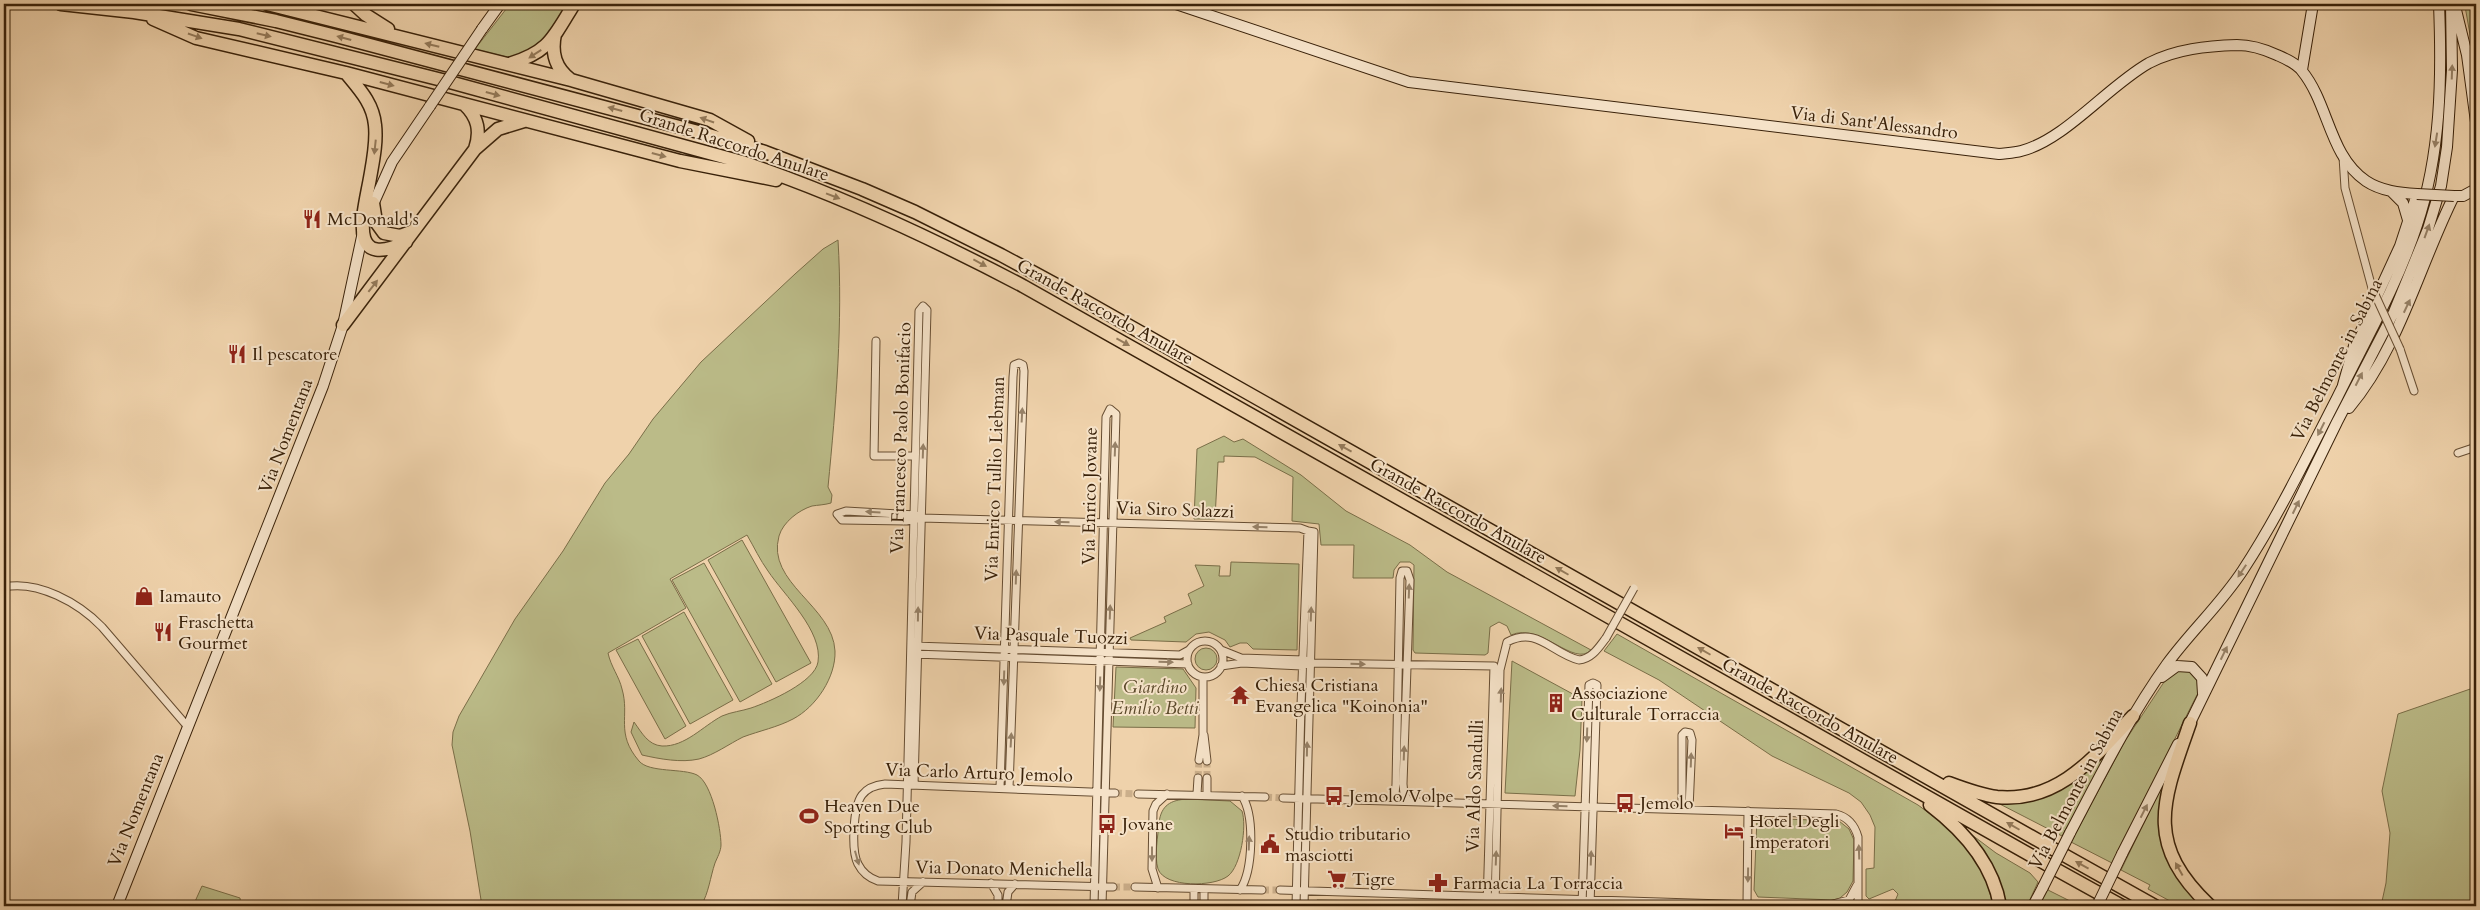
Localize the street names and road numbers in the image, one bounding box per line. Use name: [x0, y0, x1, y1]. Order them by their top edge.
street label: Via di Sant'Alessandro: [1789, 100, 1959, 146]
street label: Grande Raccordo Anulare: [636, 102, 832, 188]
street label: Grande Raccordo Anulare: [1012, 253, 1198, 371]
street label: Via Belmonte in Sabina: [2285, 274, 2389, 446]
street label: Via Francesco Paolo Bonifacio: [884, 322, 918, 554]
street label: Via Nomentana: [253, 375, 319, 497]
street label: Via Enrico Tullio Liebman: [979, 375, 1011, 582]
street label: Via Enrico Jovane: [1076, 427, 1104, 565]
street label: Grande Raccordo Anulare: [1365, 452, 1551, 570]
street label: Via Siro Solazzi: [1115, 495, 1235, 525]
street label: Via Pasquale Tuozzi: [974, 621, 1128, 651]
street label: Grande Raccordo Anulare: [1717, 652, 1903, 770]
street label: Via Belmonte in Sabina: [2023, 704, 2129, 874]
street label: Via Aldo Sandulli: [1460, 719, 1490, 853]
street label: Via Nomentana: [102, 749, 170, 871]
street label: Via Carlo Arturo Jemolo: [885, 757, 1074, 789]
street label: Via Donato Menichella: [915, 855, 1093, 883]

